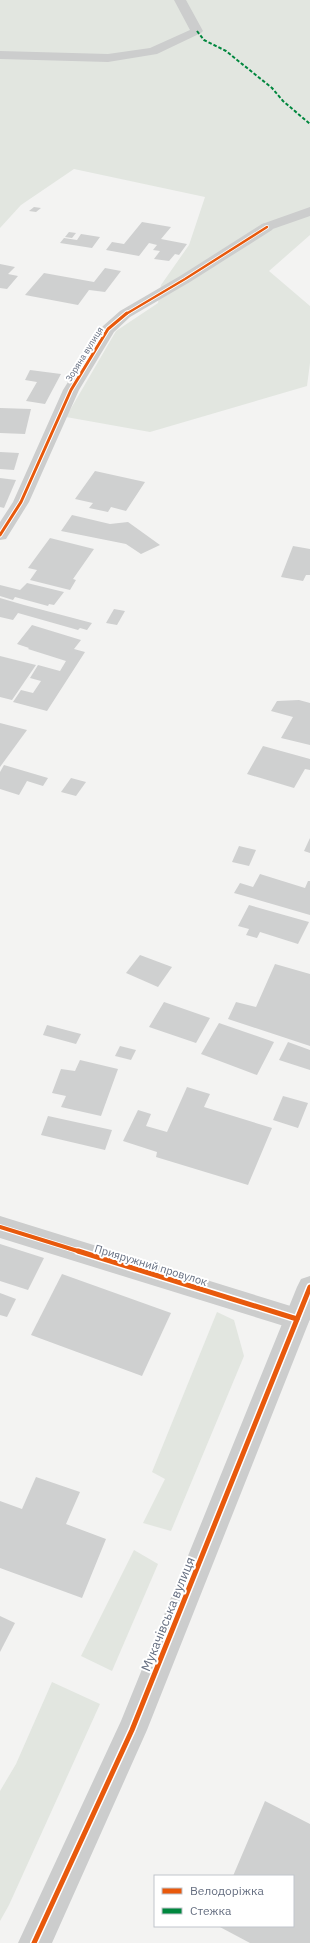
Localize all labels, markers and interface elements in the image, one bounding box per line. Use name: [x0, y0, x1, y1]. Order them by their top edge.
street label: Зоряна вулиця: [63, 324, 105, 383]
street label: Прияружний провулок: [93, 1241, 209, 1289]
street label: Мукачівська вулиця: [137, 1554, 199, 1674]
legend: [154, 1875, 294, 1927]
text: Велодоріжка: [190, 1883, 264, 1898]
text: Стежка: [190, 1903, 232, 1918]

